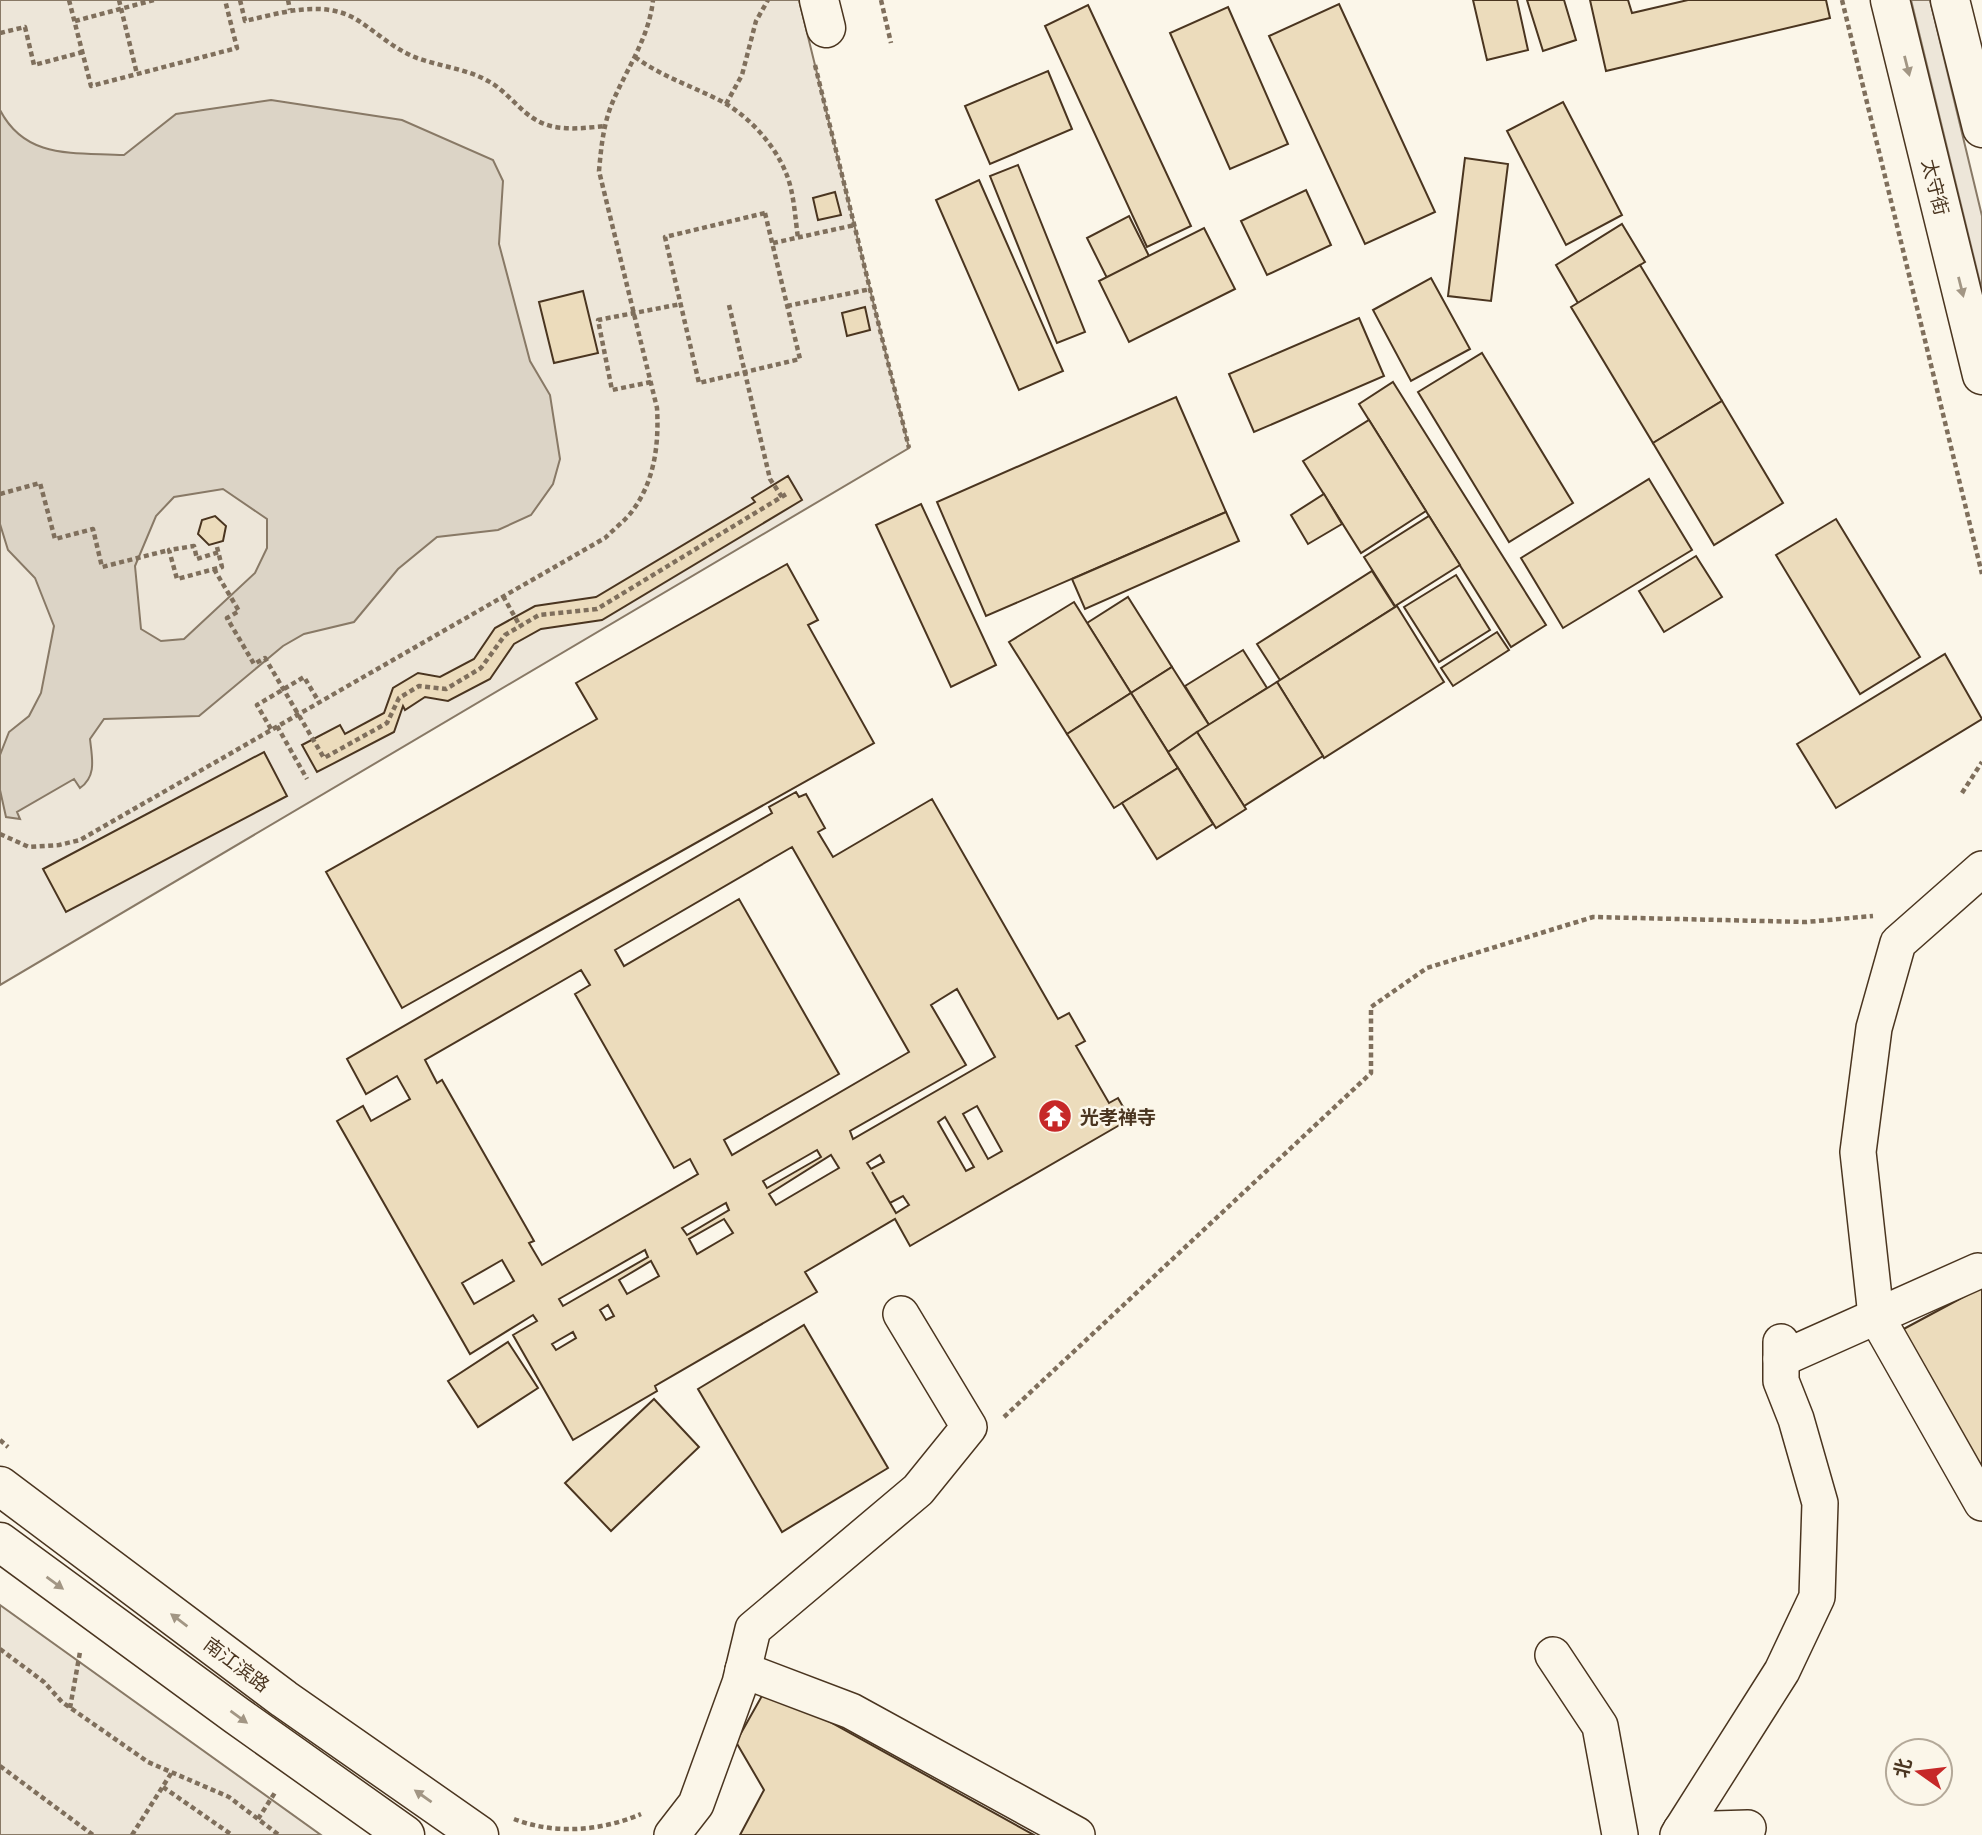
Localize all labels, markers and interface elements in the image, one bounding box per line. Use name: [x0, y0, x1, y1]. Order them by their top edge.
one-way arrow: [1902, 55, 1913, 77]
street label: 太守街: [1918, 157, 1954, 217]
one-way arrow: [1956, 276, 1967, 298]
temple icon: 光孝禅寺: [1036, 1097, 1074, 1135]
place label: 光孝禅寺: [1080, 1105, 1156, 1128]
one-way arrow: [46, 1575, 64, 1589]
one-way arrow: [170, 1613, 188, 1627]
street label: 南江滨路: [200, 1632, 274, 1696]
one-way arrow: [229, 1710, 248, 1724]
north arrow: [1884, 1737, 1954, 1807]
text: 北: [1889, 1756, 1915, 1780]
one-way arrow: [414, 1789, 432, 1803]

